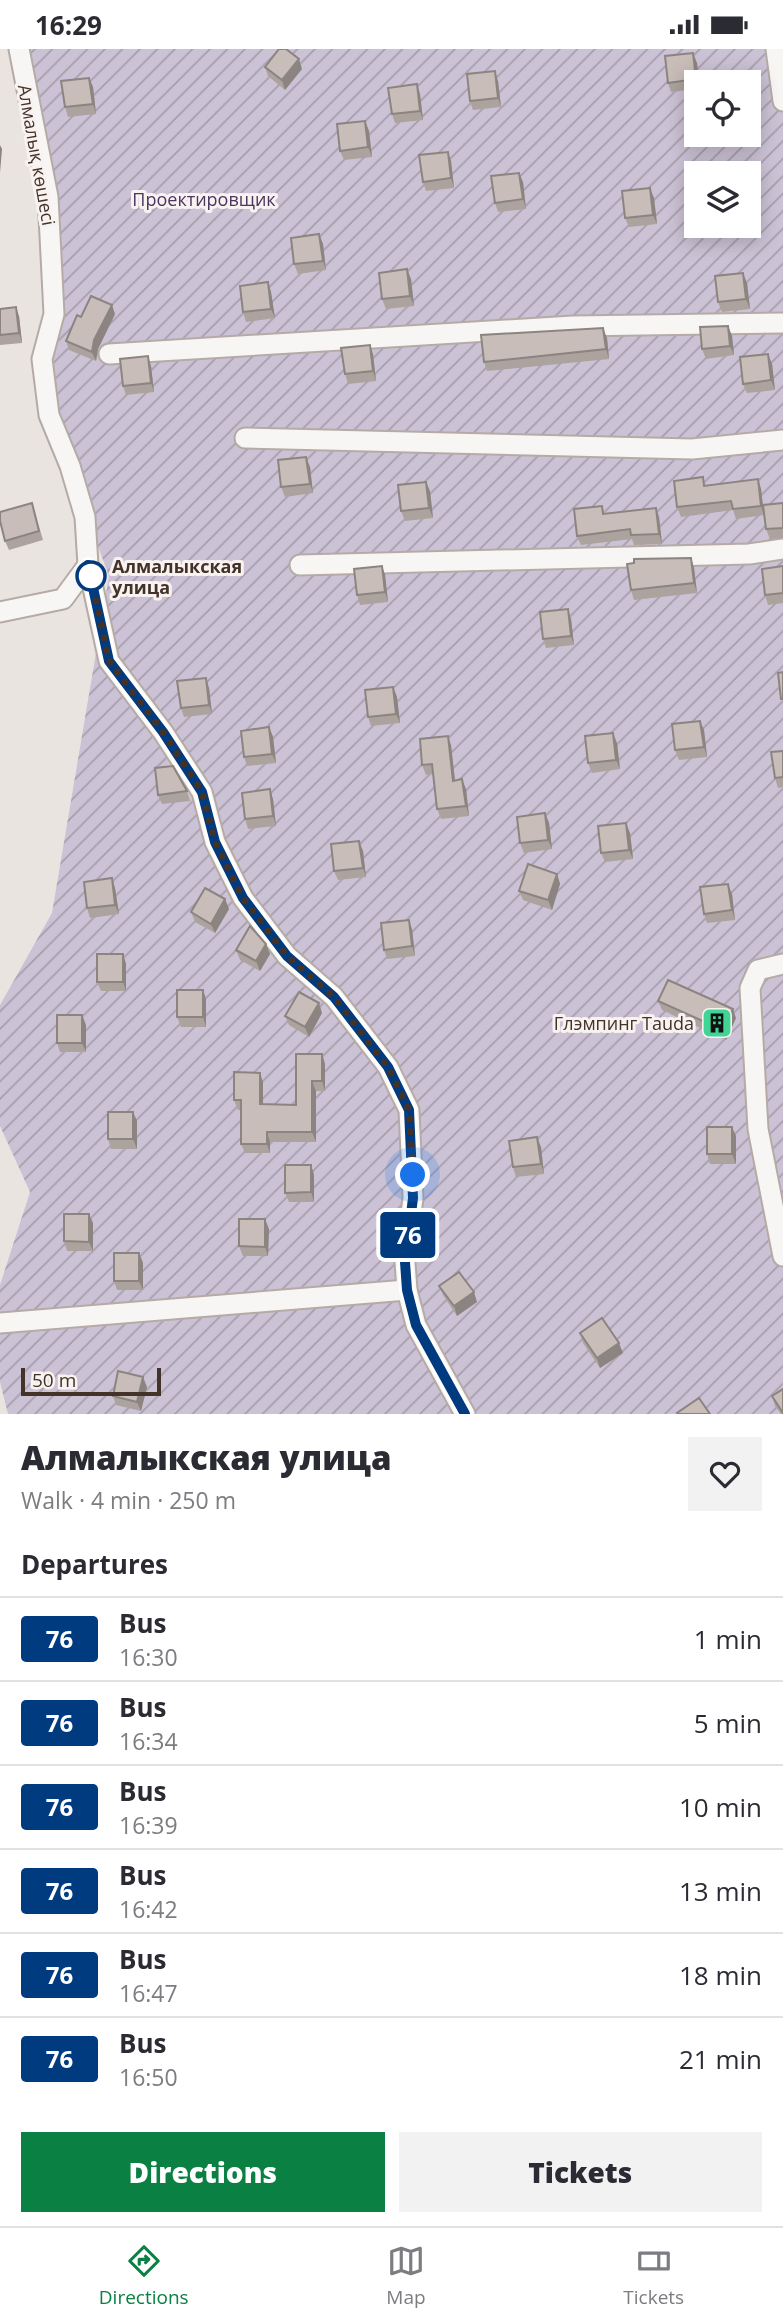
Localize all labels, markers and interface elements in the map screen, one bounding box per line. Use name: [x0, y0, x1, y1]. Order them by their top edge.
text: 16:29: [35, 7, 102, 43]
map controls: [684, 70, 761, 238]
button: locate: [684, 70, 761, 147]
street label: Алмалық көшесі: [13, 83, 61, 227]
button: layers: [684, 161, 761, 238]
park label: Проектировщик: [132, 187, 276, 211]
place label: Алмалыкская улица: [112, 554, 242, 599]
marker: Алмалыкская улица: [76, 561, 106, 591]
building icon: Глэмпинг Tauda: [700, 1006, 734, 1040]
place label: Глэмпинг Tauda: [554, 1011, 694, 1035]
your location: [395, 1157, 430, 1192]
line badge: 76: [376, 1212, 440, 1258]
text: 76: [394, 1218, 422, 1251]
scale bar: [21, 1365, 161, 1397]
text: 50 m: [32, 1367, 76, 1393]
text: Алмалыкская улица: [21, 1435, 392, 1480]
button: heart: [688, 1437, 762, 1511]
text: Walk · 4 min · 250 m: [21, 1484, 236, 1516]
text: Departures: [21, 1546, 168, 1582]
text: Bus: [119, 1605, 166, 1641]
text: 1 min: [694, 1621, 762, 1657]
text: 76: [46, 1622, 73, 1655]
text: 16:30: [119, 1641, 178, 1673]
text: Bus: [119, 1689, 166, 1725]
text: 5 min: [694, 1705, 762, 1741]
text: 76: [46, 1706, 73, 1739]
text: 16:34: [119, 1725, 178, 1757]
text: Bus: [119, 1773, 166, 1809]
text: 10 min: [679, 1789, 762, 1825]
text: 76: [46, 1790, 73, 1823]
text: 16:39: [119, 1809, 178, 1841]
text: Bus: [119, 1857, 166, 1893]
text: 13 min: [679, 1873, 762, 1909]
text: 76: [46, 1874, 73, 1907]
text: 16:42: [119, 1893, 178, 1925]
text: Bus: [119, 1941, 166, 1977]
text: 18 min: [679, 1957, 762, 1993]
text: 76: [46, 1958, 73, 1991]
text: 16:47: [119, 1977, 178, 2009]
text: Bus: [119, 2025, 166, 2061]
text: 21 min: [679, 2041, 762, 2077]
text: 76: [46, 2042, 73, 2075]
text: 16:50: [119, 2061, 178, 2093]
button: Directions: [21, 2132, 385, 2212]
button: Tickets: [399, 2132, 762, 2212]
tab: Directions: [99, 2242, 189, 2310]
tab: Map: [386, 2242, 426, 2310]
tab: Tickets: [623, 2242, 684, 2310]

